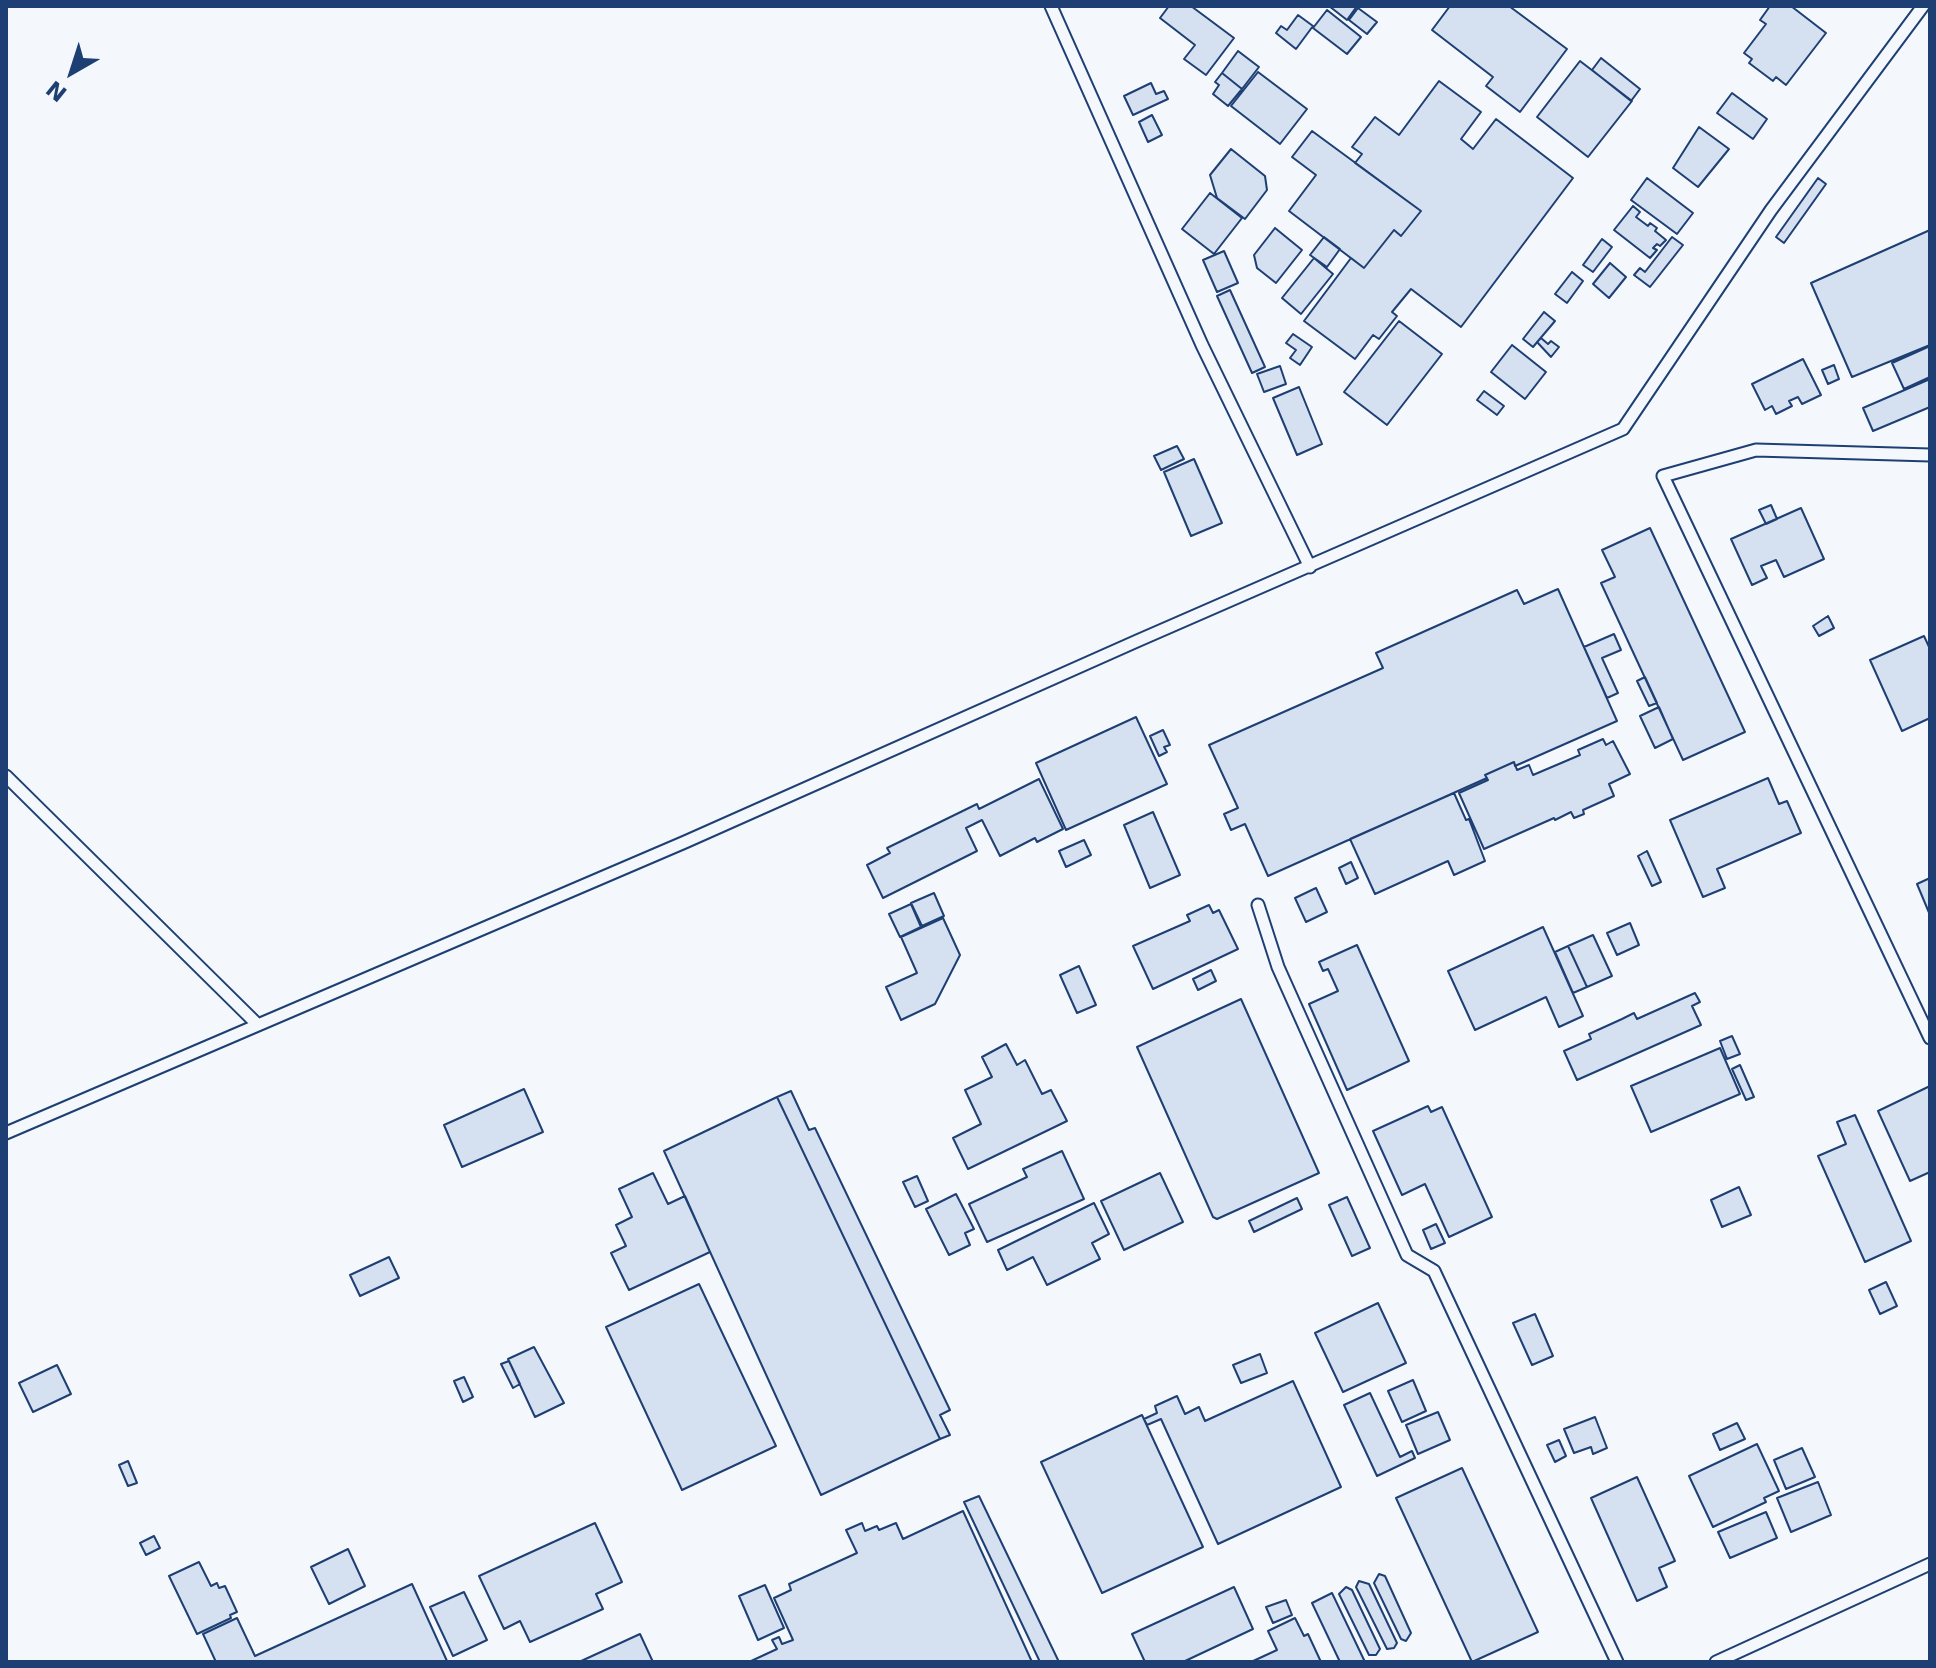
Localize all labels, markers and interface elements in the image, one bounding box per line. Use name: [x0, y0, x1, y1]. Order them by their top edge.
north arrow: [32, 32, 112, 112]
text: N: [42, 76, 72, 107]

